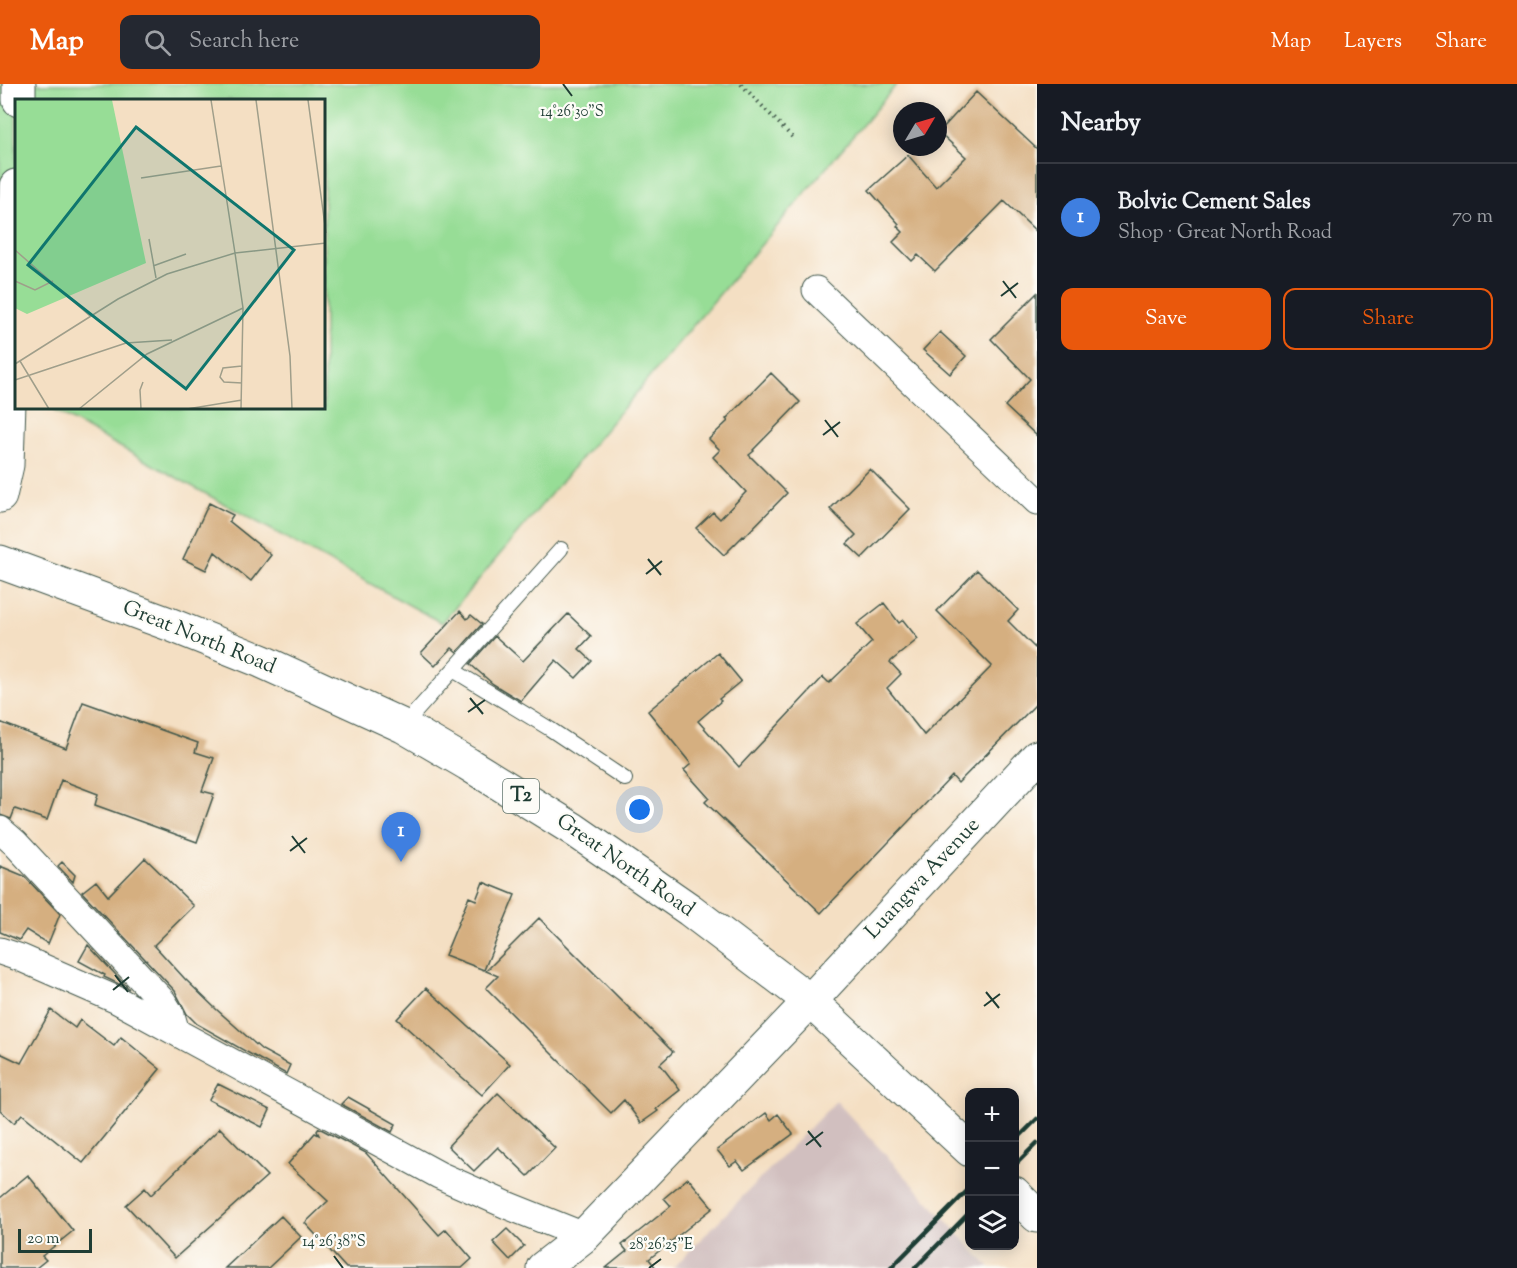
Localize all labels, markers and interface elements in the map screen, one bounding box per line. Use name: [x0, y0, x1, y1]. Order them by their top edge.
search box: [120, 15, 540, 69]
text: Map: [30, 22, 84, 62]
icon: search: [141, 26, 174, 59]
text: Search here: [189, 26, 299, 58]
text: Map: [1271, 27, 1311, 57]
text: Layers: [1344, 27, 1402, 57]
text: Share: [1435, 27, 1487, 57]
inset map: [15, 99, 326, 410]
text: 14°26'30"S: [540, 102, 604, 123]
north arrow: [893, 102, 947, 156]
text: Nearby: [1061, 105, 1141, 142]
text: Bolvic Cement Sales: [1118, 187, 1311, 219]
text: 1: [1077, 203, 1084, 232]
text: 70 m: [1452, 203, 1493, 232]
text: Shop · Great North Road: [1118, 219, 1332, 248]
button: Save: [1061, 288, 1271, 350]
button: Share: [1283, 288, 1493, 350]
street label: Great North Road: [118, 594, 280, 682]
road number: T2: [503, 779, 539, 813]
your location: [625, 795, 654, 824]
street label: Great North Road: [550, 807, 700, 925]
street label: Luangwa Avenue: [859, 811, 987, 947]
pin: 1: [382, 812, 420, 862]
map controls: [965, 1088, 1019, 1250]
button: +: [965, 1088, 1019, 1142]
button: −: [965, 1142, 1019, 1196]
button: layers: [965, 1196, 1019, 1250]
scale bar: [18, 1226, 92, 1254]
text: 20 m: [27, 1228, 60, 1251]
text: 14°26'38"S: [302, 1232, 366, 1253]
text: 28°26'25"E: [629, 1235, 693, 1256]

